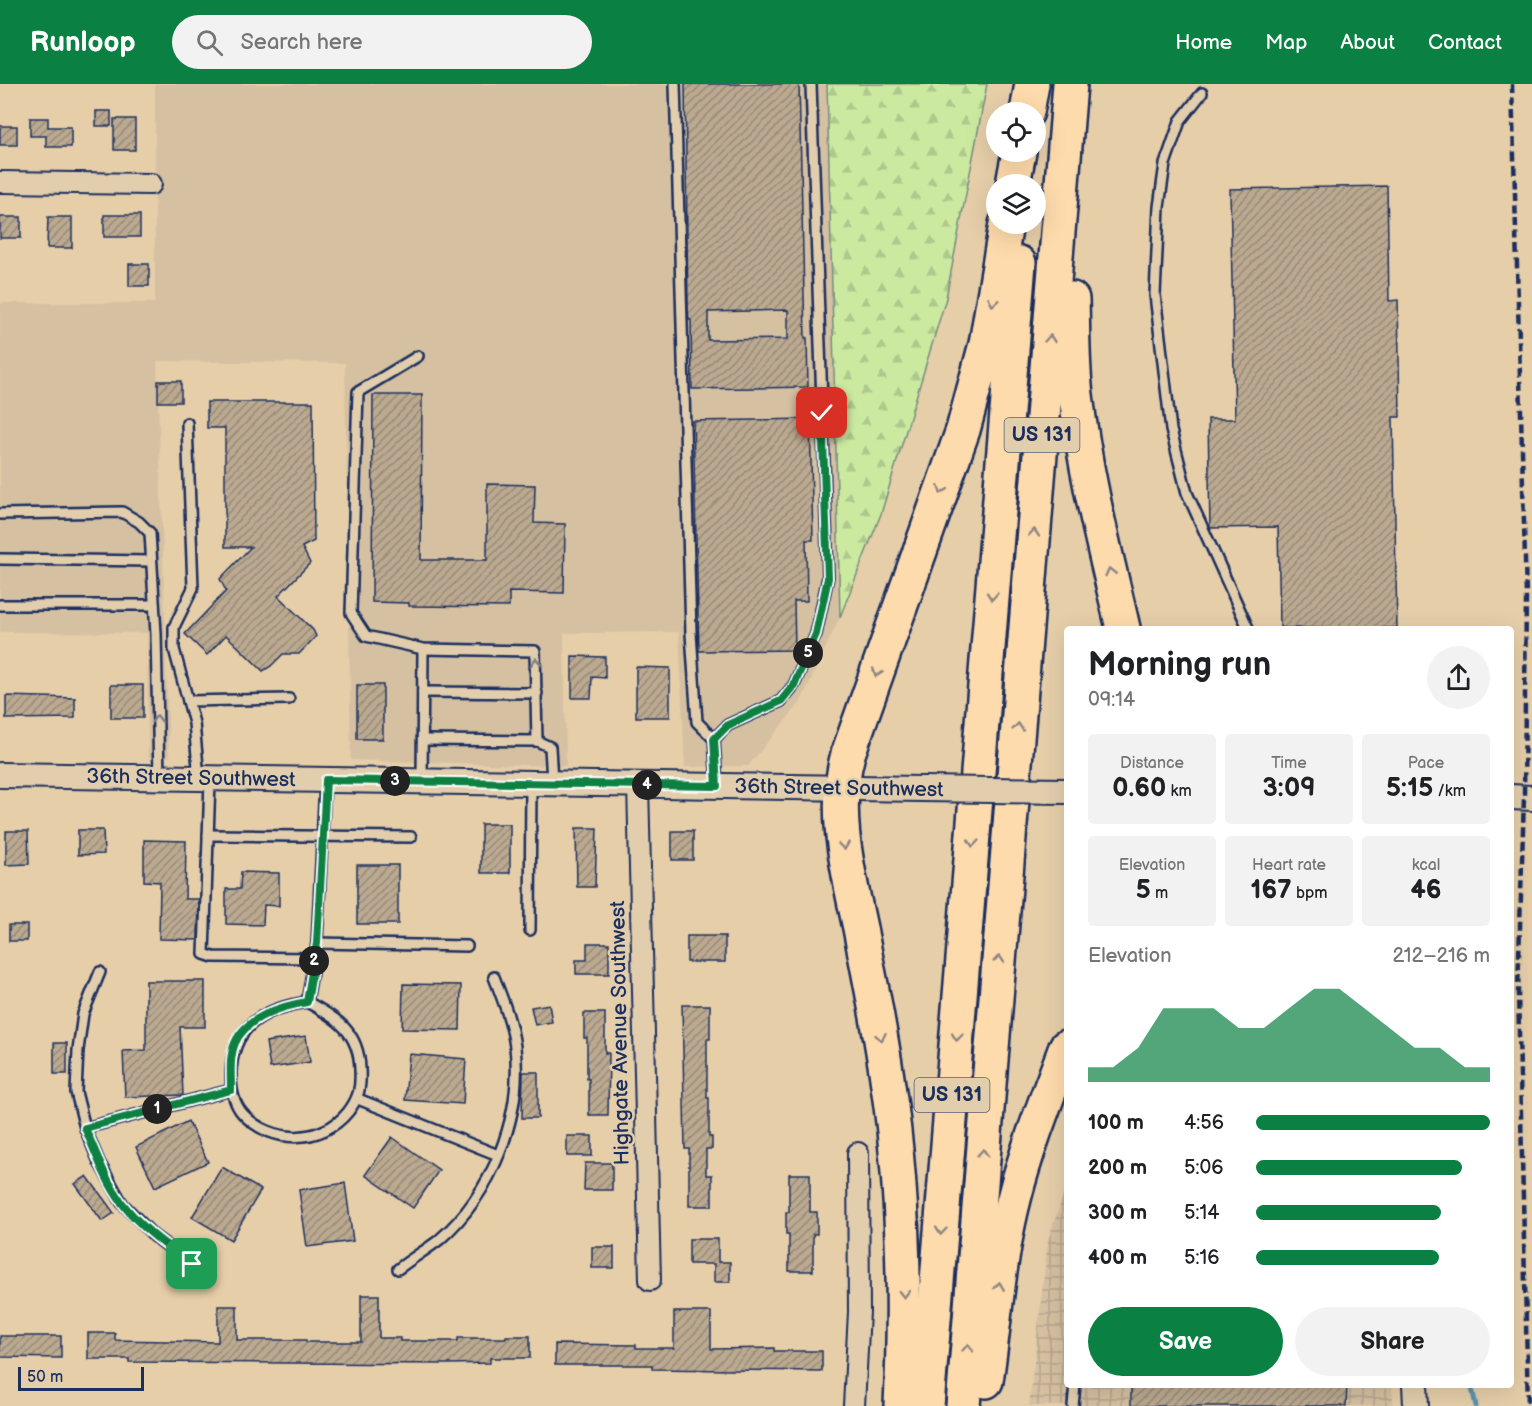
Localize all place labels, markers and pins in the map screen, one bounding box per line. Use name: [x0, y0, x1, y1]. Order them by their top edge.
pin: [796, 387, 847, 438]
pin: 5: [793, 638, 823, 668]
pin: 3: [380, 766, 410, 796]
pin: 4: [632, 770, 662, 800]
pin: 2: [299, 946, 329, 976]
pin: 1: [142, 1094, 172, 1124]
pin: [166, 1238, 217, 1289]

